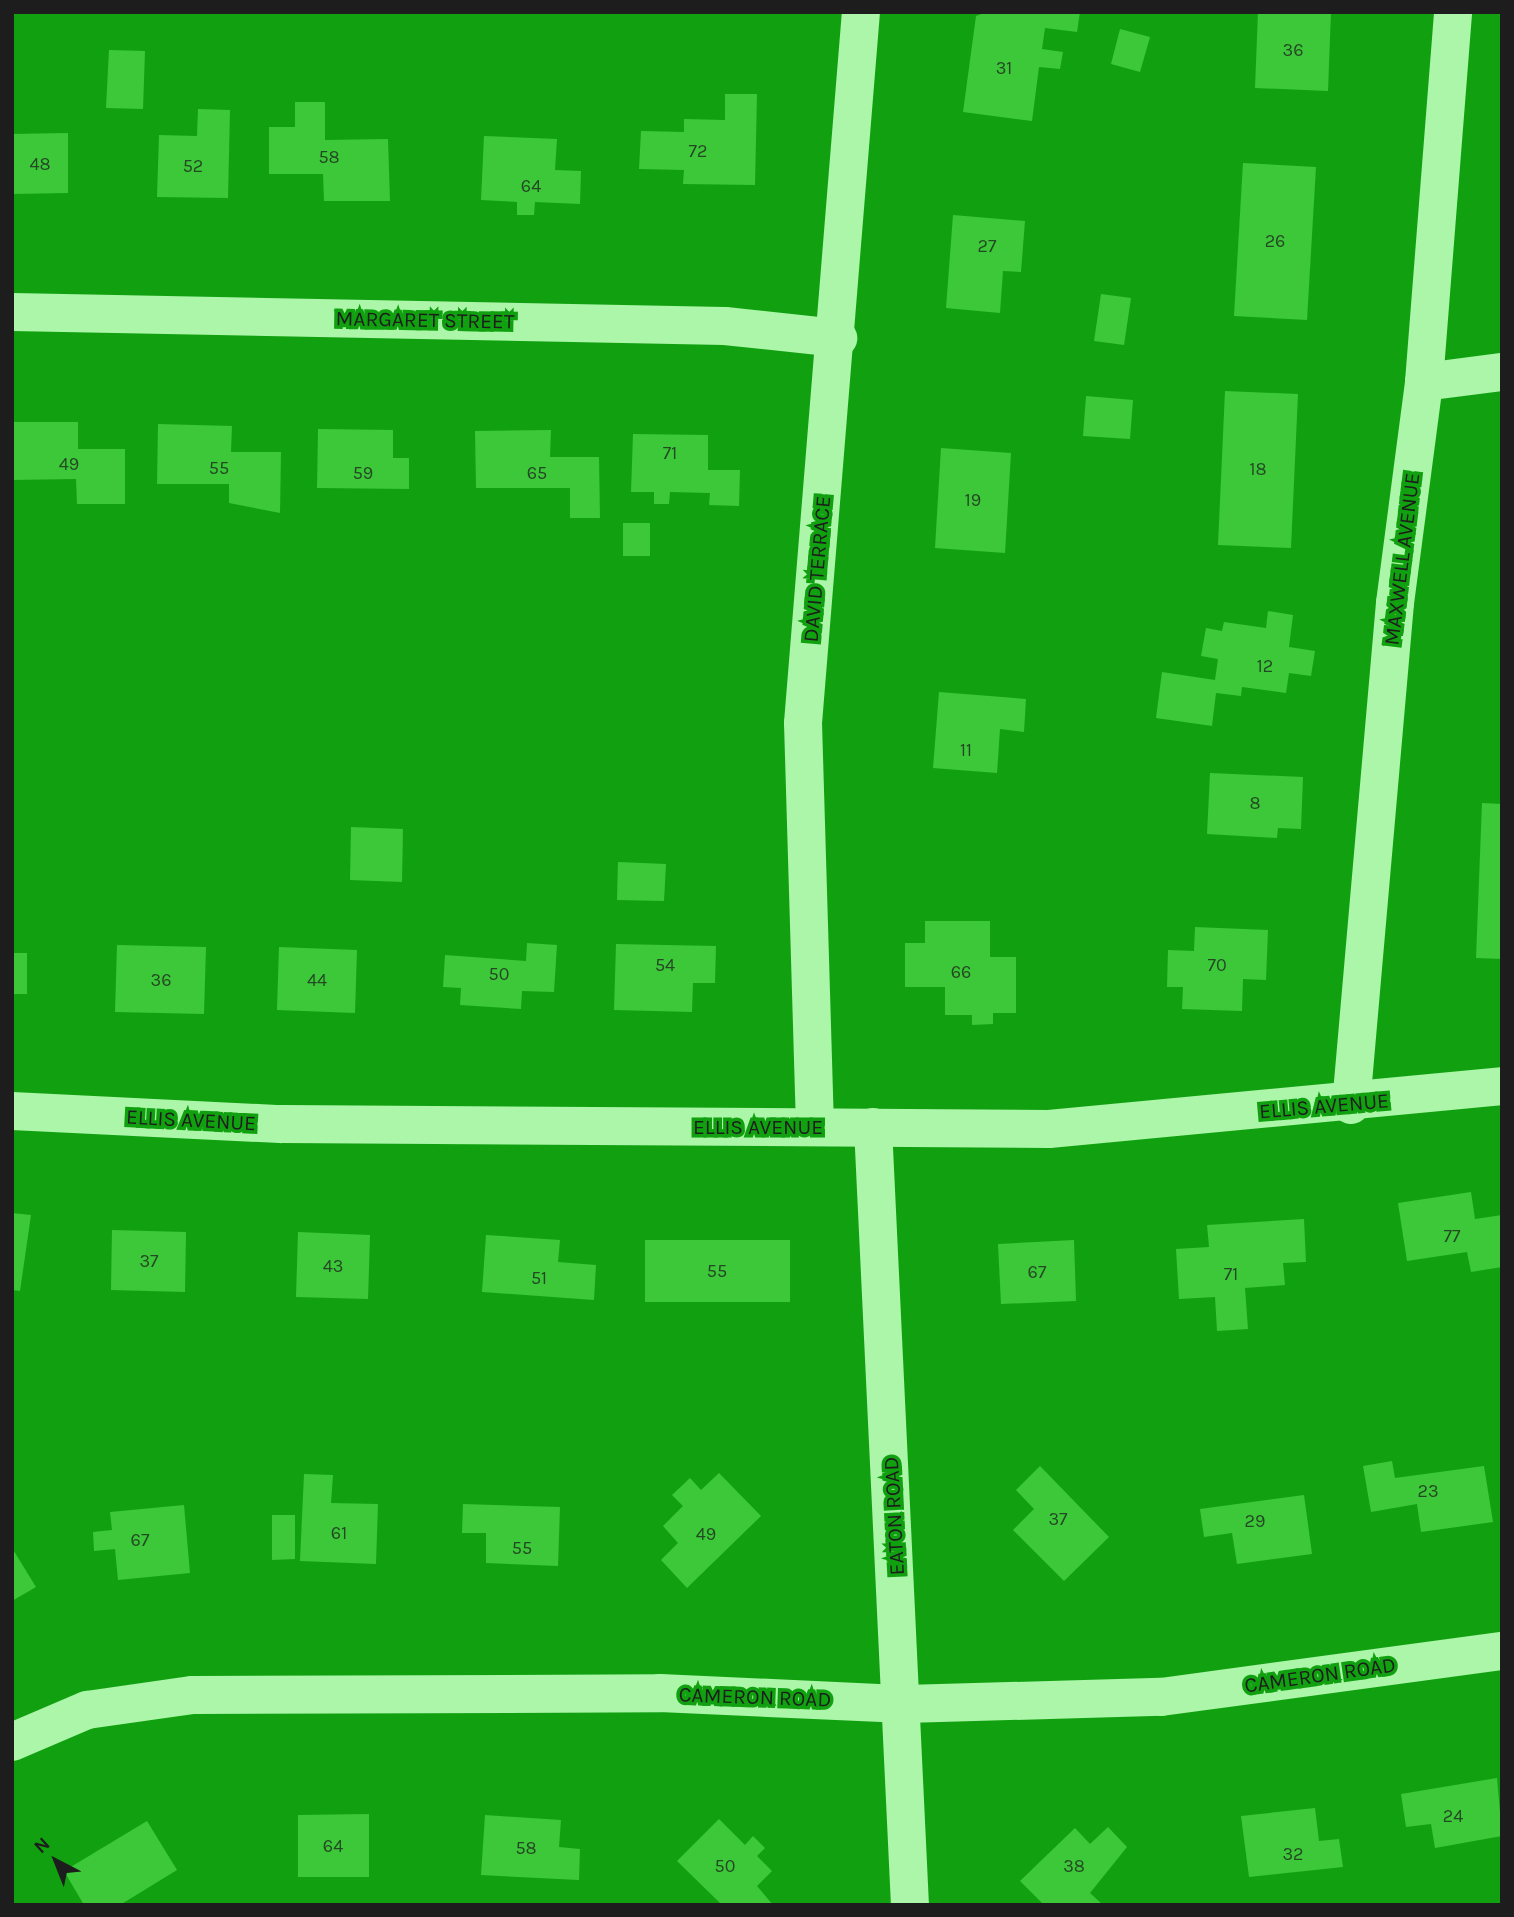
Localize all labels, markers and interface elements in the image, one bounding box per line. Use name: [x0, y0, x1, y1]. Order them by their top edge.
house number: 36: [1283, 39, 1303, 61]
house number: 31: [996, 57, 1012, 79]
house number: 72: [689, 140, 707, 162]
house number: 58: [318, 146, 340, 168]
house number: 48: [29, 153, 51, 175]
house number: 52: [183, 155, 203, 177]
house number: 64: [521, 175, 541, 197]
house number: 26: [1265, 230, 1285, 252]
house number: 27: [978, 235, 996, 257]
street label: MARGARET STREET: [335, 306, 515, 334]
house number: 71: [663, 442, 677, 464]
house number: 49: [59, 453, 79, 475]
house number: 55: [209, 457, 229, 479]
house number: 18: [1249, 458, 1267, 480]
house number: 59: [353, 462, 373, 484]
house number: 65: [527, 462, 547, 484]
street label: MAXWELL AVENUE: [1379, 471, 1425, 647]
house number: 19: [965, 489, 981, 511]
street label: DAVID TERRACE: [798, 495, 836, 643]
house number: 12: [1257, 655, 1273, 677]
house number: 11: [960, 739, 972, 761]
house number: 8: [1249, 792, 1261, 814]
house number: 54: [655, 954, 675, 976]
house number: 70: [1207, 954, 1227, 976]
house number: 66: [951, 961, 971, 983]
house number: 50: [489, 963, 509, 985]
house number: 36: [151, 969, 171, 991]
house number: 44: [307, 969, 327, 991]
street label: ELLIS AVENUE: [1258, 1088, 1390, 1124]
street label: ELLIS AVENUE: [125, 1104, 257, 1136]
street label: ELLIS AVENUE: [693, 1114, 823, 1140]
house number: 77: [1444, 1225, 1460, 1247]
house number: 37: [139, 1250, 159, 1272]
house number: 43: [323, 1255, 343, 1277]
house number: 55: [707, 1260, 727, 1282]
house number: 67: [1028, 1261, 1046, 1283]
house number: 71: [1224, 1263, 1238, 1285]
house number: 51: [531, 1267, 547, 1289]
street label: EATON ROAD: [878, 1456, 910, 1576]
house number: 23: [1417, 1480, 1439, 1502]
house number: 37: [1048, 1508, 1068, 1530]
house number: 29: [1245, 1510, 1265, 1532]
house number: 61: [331, 1522, 347, 1544]
house number: 49: [696, 1523, 716, 1545]
house number: 67: [131, 1529, 149, 1551]
house number: 55: [512, 1537, 532, 1559]
street label: CAMERON ROAD: [1243, 1652, 1397, 1698]
street label: CAMERON ROAD: [678, 1682, 832, 1712]
house number: 24: [1443, 1805, 1463, 1827]
north arrow: [21, 1826, 91, 1896]
text: N: [30, 1833, 54, 1858]
house number: 64: [323, 1835, 343, 1857]
house number: 58: [515, 1837, 537, 1859]
house number: 32: [1282, 1843, 1304, 1865]
house number: 50: [715, 1855, 735, 1877]
house number: 38: [1063, 1855, 1085, 1877]

